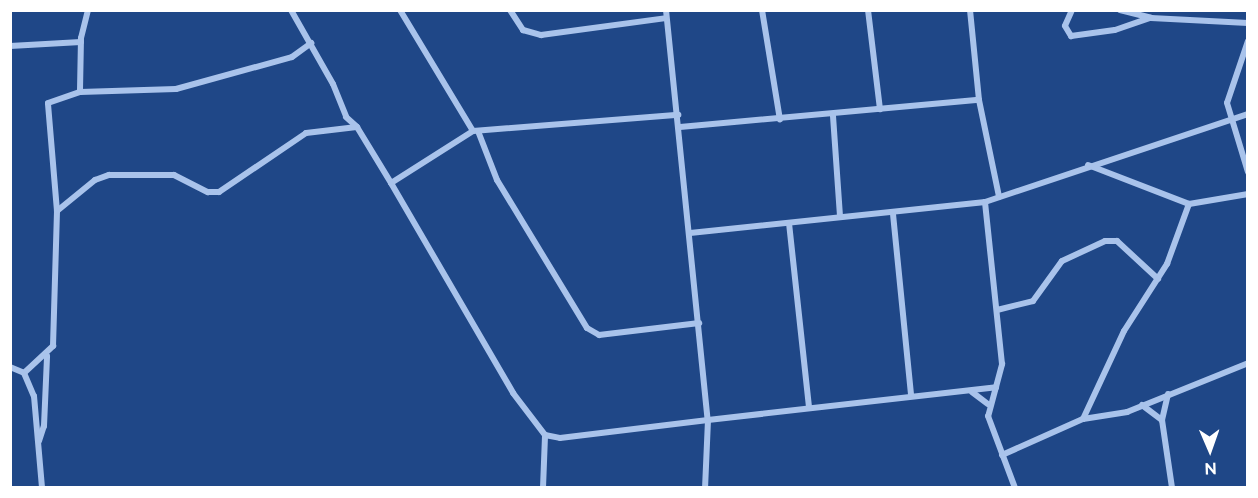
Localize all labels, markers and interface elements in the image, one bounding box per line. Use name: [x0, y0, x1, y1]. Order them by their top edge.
north arrow: [1180, 420, 1240, 480]
text: N: [1204, 459, 1217, 478]

